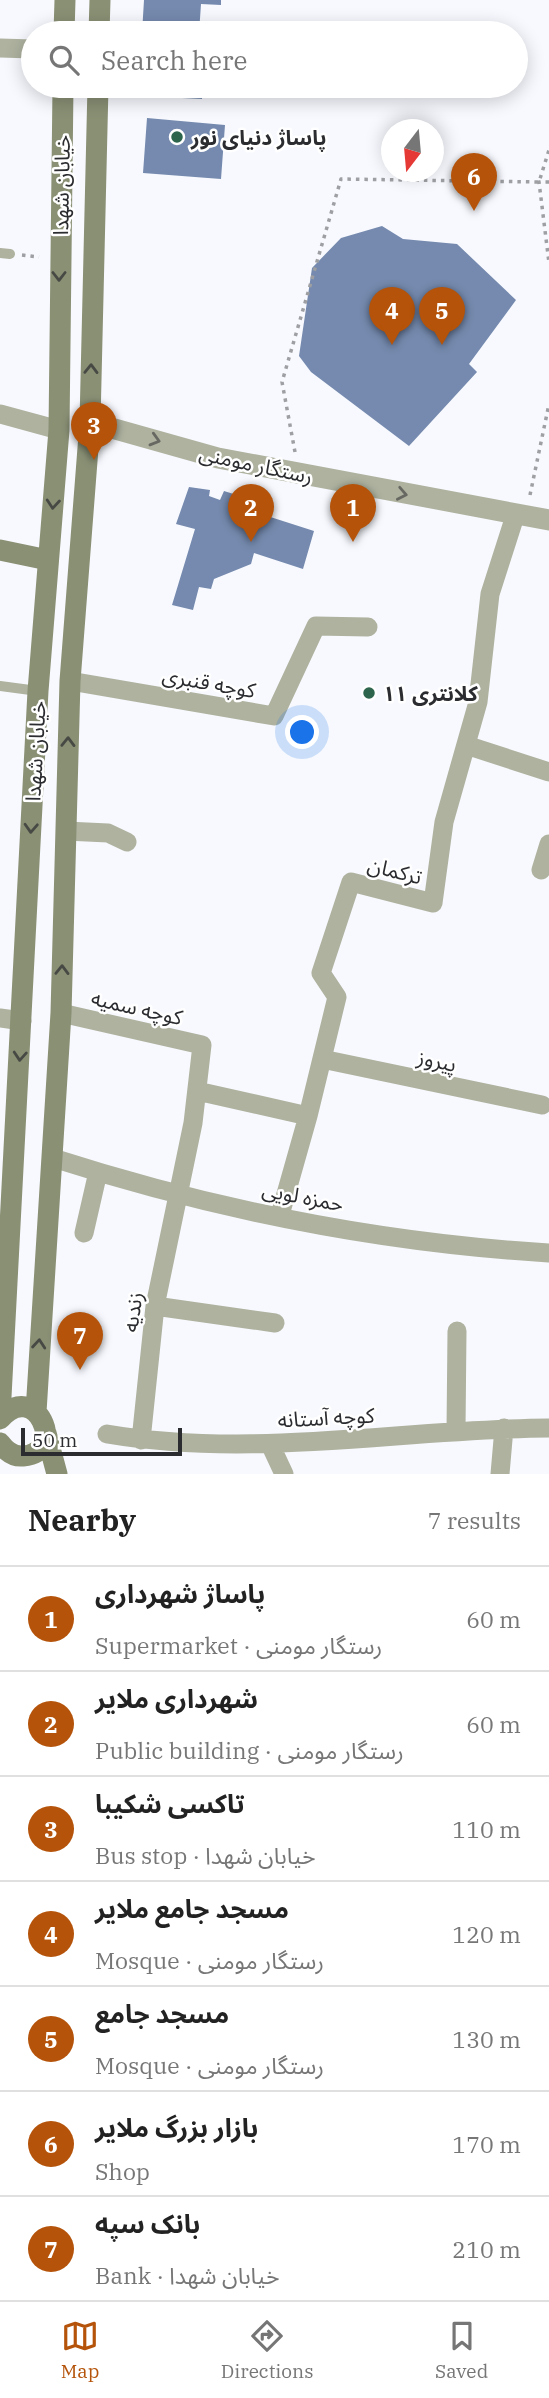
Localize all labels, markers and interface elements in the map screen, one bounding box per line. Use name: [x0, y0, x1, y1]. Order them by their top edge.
search box: [21, 21, 528, 98]
icon: search: [45, 41, 83, 79]
text: Search here: [101, 43, 247, 77]
north arrow: [381, 119, 444, 182]
place label: پاساژ دنیای نور: [190, 123, 326, 152]
marker: پاساژ دنیای نور: [169, 129, 185, 145]
street label: خیابان شهدا: [46, 134, 76, 236]
pin: 6: [451, 153, 497, 211]
one-way arrow: [51, 272, 67, 282]
pin: 4: [369, 287, 415, 345]
pin: 5: [419, 287, 465, 345]
one-way arrow: [83, 363, 99, 373]
pin: 3: [71, 402, 117, 460]
one-way arrow: [149, 432, 161, 447]
street label: رستگار مومنی: [197, 438, 315, 490]
pin: 2: [228, 484, 274, 542]
pin: 1: [330, 484, 376, 542]
one-way arrow: [396, 485, 408, 500]
one-way arrow: [46, 498, 61, 509]
street label: کوچه قنبری: [160, 660, 258, 704]
place label: کلانتری ۱۱: [383, 679, 478, 707]
marker: کلانتری ۱۱: [361, 685, 377, 701]
street label: خیابان شهدا: [18, 700, 52, 802]
your location: [285, 715, 319, 749]
one-way arrow: [60, 737, 76, 747]
one-way arrow: [24, 823, 39, 834]
street label: ترکمان: [365, 850, 425, 890]
one-way arrow: [55, 964, 70, 975]
street label: کوچه سمیه: [89, 983, 186, 1031]
street label: پیروز: [414, 1042, 459, 1078]
one-way arrow: [13, 1050, 28, 1061]
street label: حمزه لویی: [260, 1174, 346, 1218]
street label: زندیه: [115, 1290, 149, 1334]
pin: 7: [57, 1312, 103, 1370]
one-way arrow: [31, 1338, 46, 1349]
street label: کوچه آستانه: [277, 1400, 376, 1434]
scale bar: [21, 1425, 182, 1457]
text: 50 m: [32, 1428, 77, 1452]
text: Nearby: [28, 1500, 136, 1539]
text: 7 results: [428, 1505, 521, 1535]
text: پاساژ شهرداری: [95, 1576, 265, 1610]
text: 1: [44, 1604, 58, 1634]
text: 60 m: [466, 1604, 521, 1634]
text: Supermarket · رستگار مومنی: [95, 1630, 382, 1660]
text: شهرداری ملایر: [95, 1681, 258, 1715]
text: 2: [44, 1709, 58, 1739]
text: 60 m: [466, 1709, 521, 1739]
text: Public building · رستگار مومنی: [95, 1735, 404, 1765]
text: تاکسی شکیبا: [95, 1786, 245, 1820]
text: 3: [44, 1814, 58, 1844]
text: 110 m: [452, 1814, 521, 1844]
text: Bus stop · خیابان شهدا: [95, 1840, 316, 1870]
text: مسجد جامع ملایر: [95, 1891, 289, 1925]
text: 4: [44, 1919, 58, 1949]
text: 120 m: [452, 1919, 521, 1949]
text: Mosque · رستگار مومنی: [95, 1945, 324, 1975]
text: مسجد جامع: [95, 1996, 229, 2030]
text: 5: [44, 2024, 58, 2054]
text: 130 m: [452, 2024, 521, 2054]
text: Mosque · رستگار مومنی: [95, 2050, 324, 2080]
text: بازار بزرگ ملایر: [95, 2110, 258, 2144]
text: 6: [44, 2129, 58, 2159]
text: 170 m: [452, 2129, 521, 2159]
text: Shop: [95, 2156, 150, 2186]
text: بانک سپه: [95, 2206, 200, 2240]
text: 7: [44, 2234, 58, 2264]
text: 210 m: [452, 2234, 521, 2264]
text: Bank · خیابان شهدا: [95, 2260, 279, 2290]
tab: Map: [61, 2317, 99, 2383]
tab: Directions: [221, 2317, 314, 2383]
tab: Saved: [435, 2317, 488, 2383]

